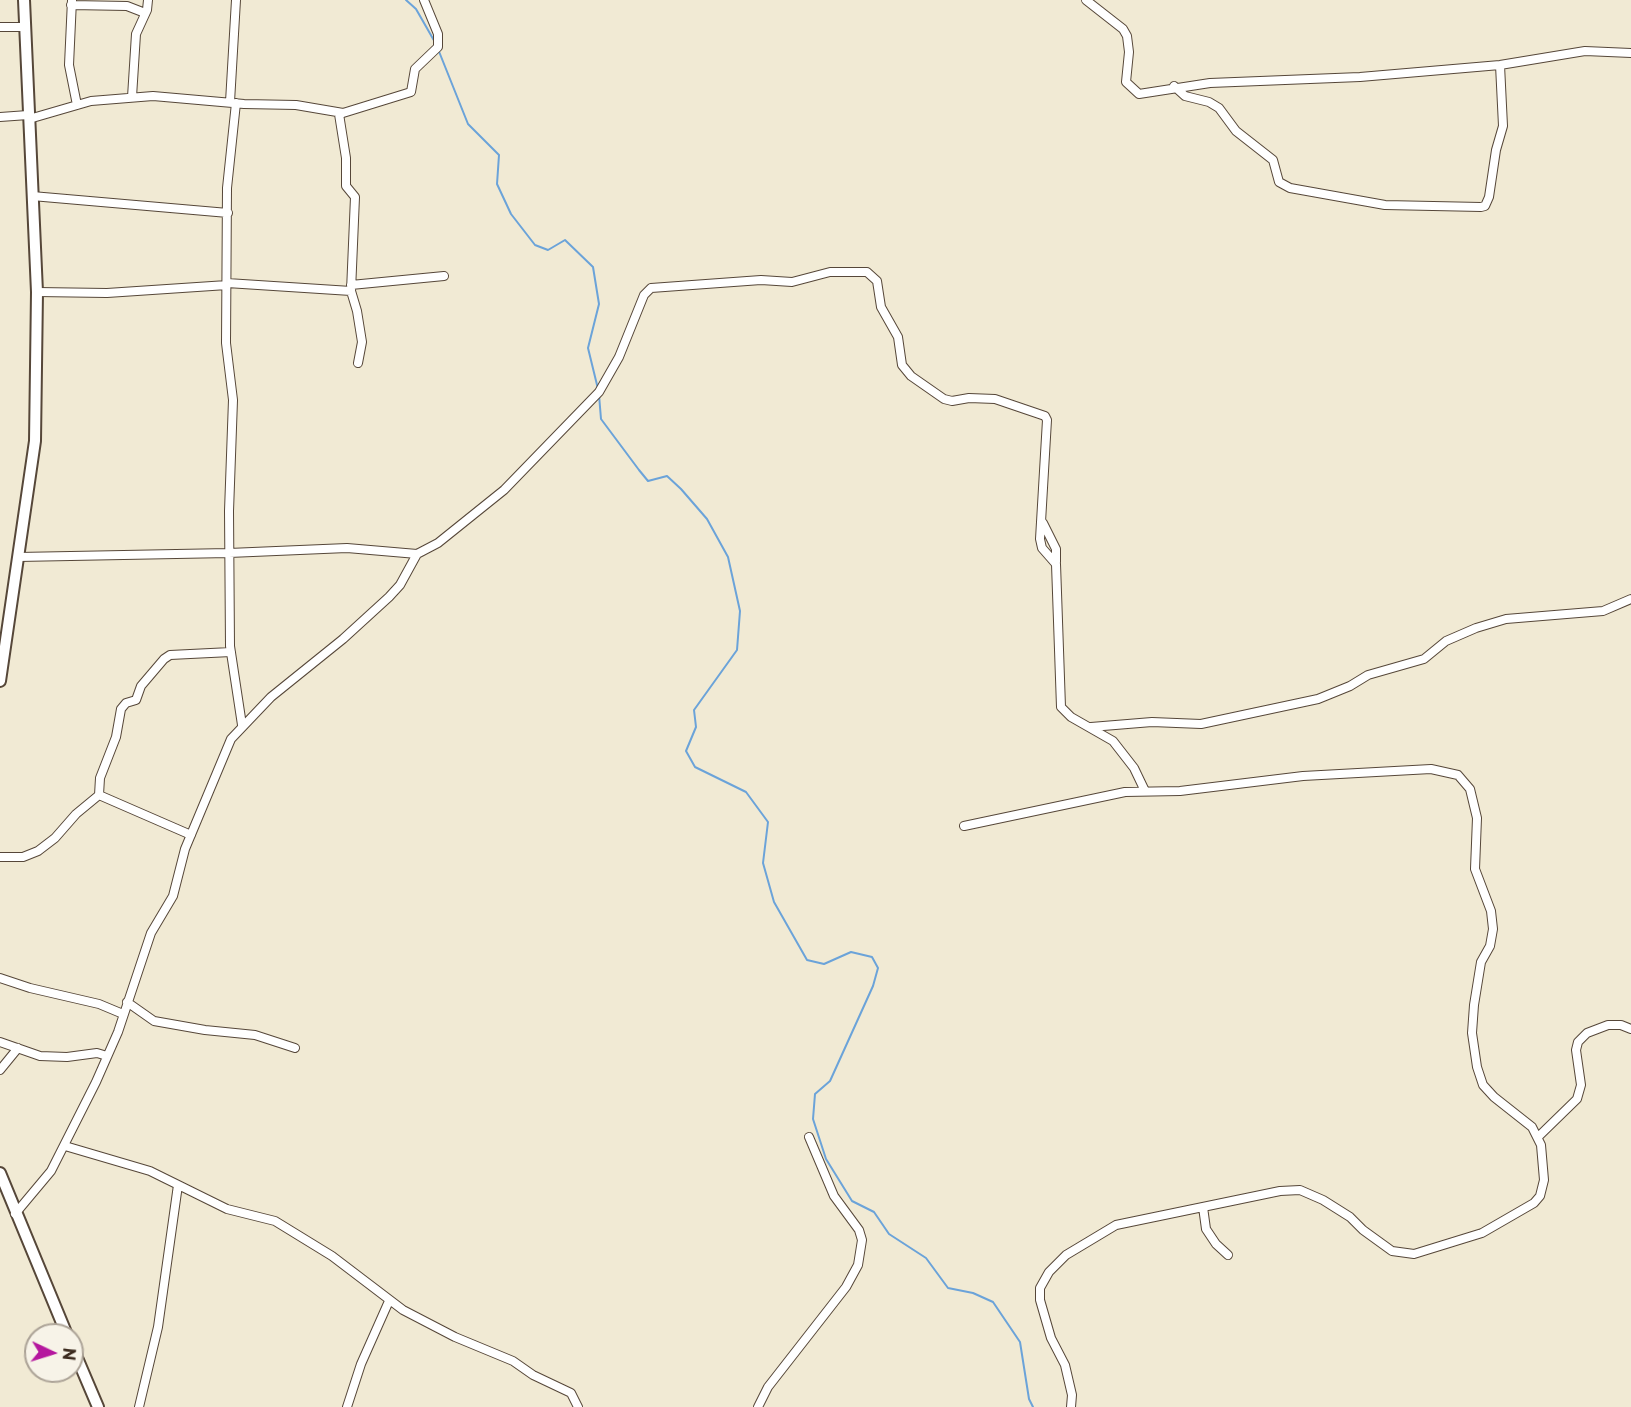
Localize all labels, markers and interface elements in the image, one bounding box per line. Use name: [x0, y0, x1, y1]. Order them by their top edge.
north arrow: [24, 1323, 84, 1383]
text: N: [58, 1347, 82, 1361]

